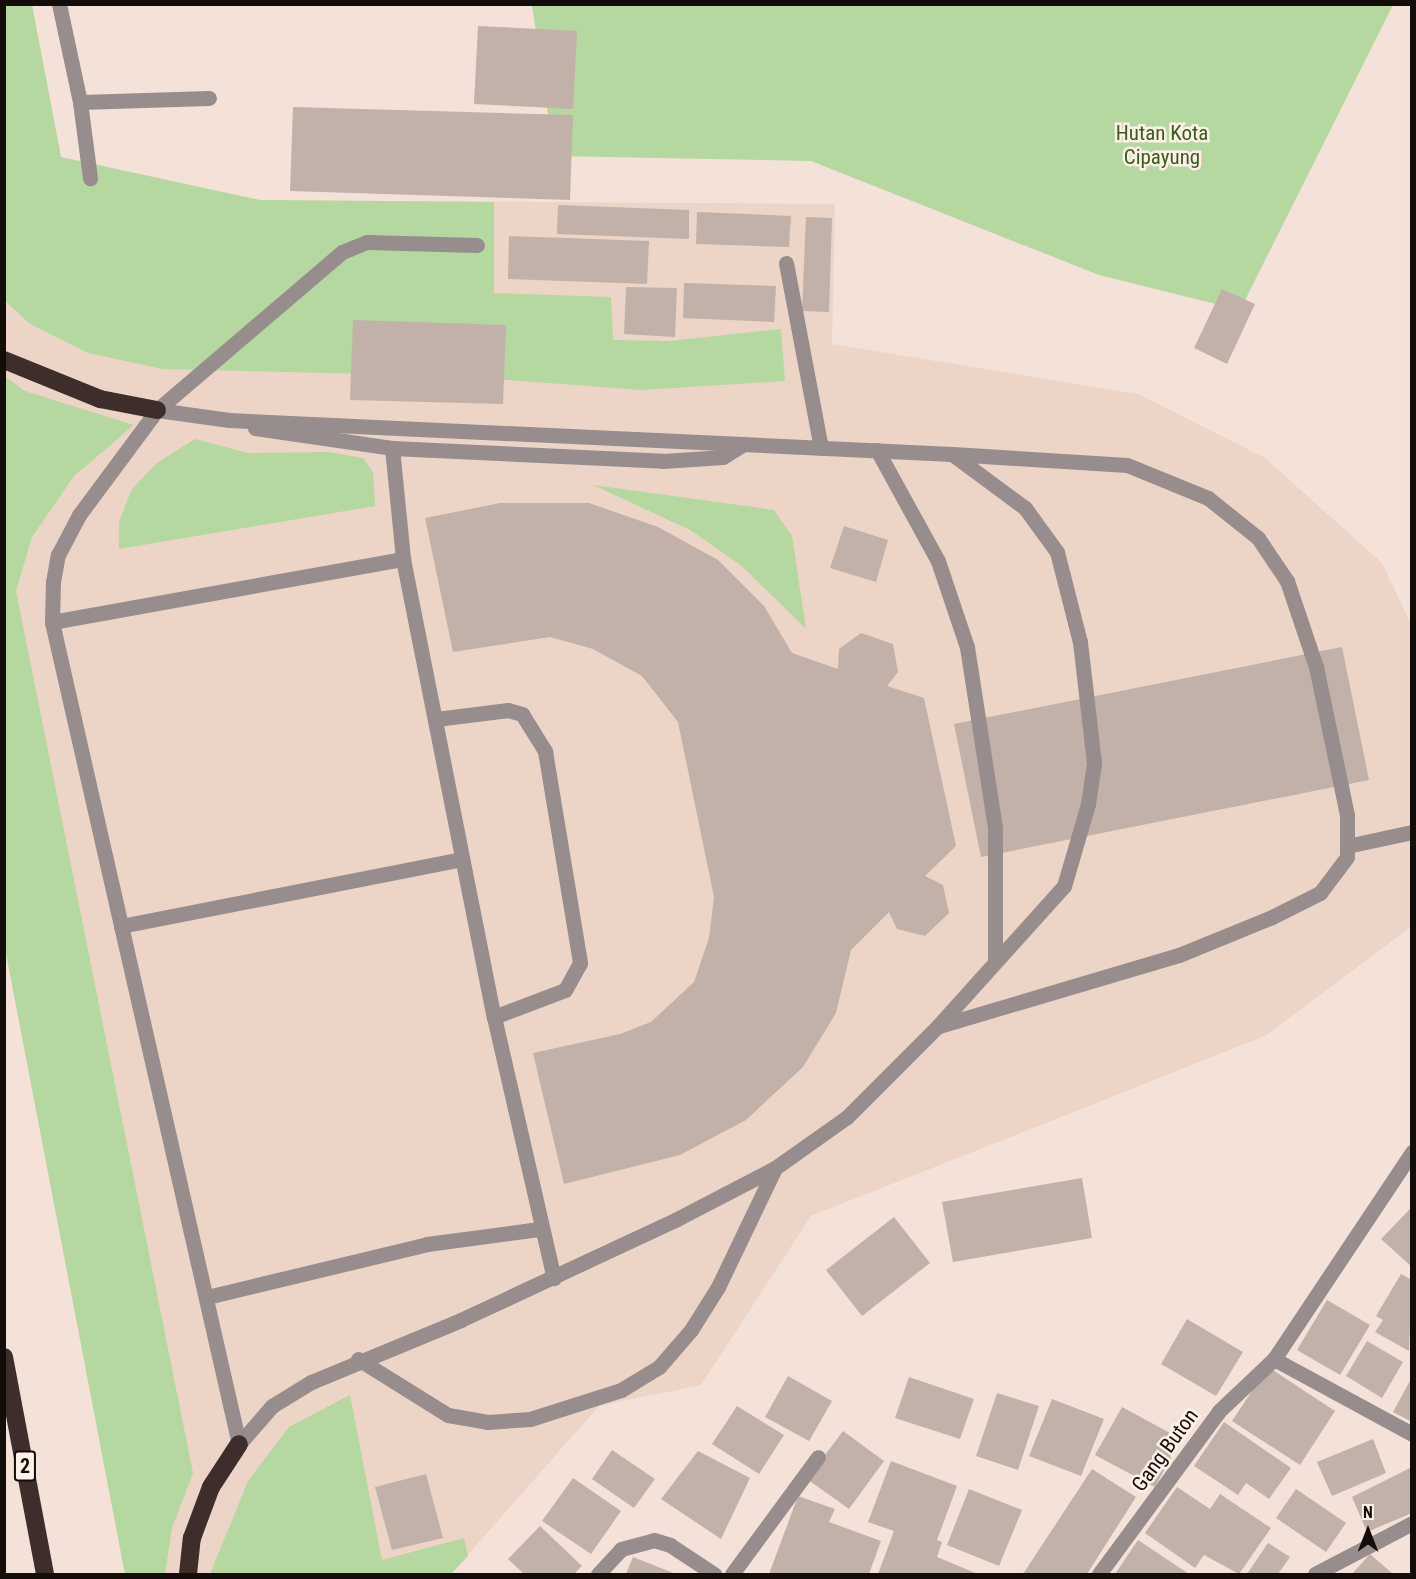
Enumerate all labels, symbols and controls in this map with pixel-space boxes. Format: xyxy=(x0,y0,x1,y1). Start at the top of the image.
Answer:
park label: Hutan Kota Cipayung xyxy=(1116,120,1208,170)
street label: Gang Buton xyxy=(1127,1404,1203,1496)
road number: 2 xyxy=(13,1449,37,1483)
north arrow xyxy=(1338,1501,1398,1561)
text: N xyxy=(1363,1503,1373,1522)

